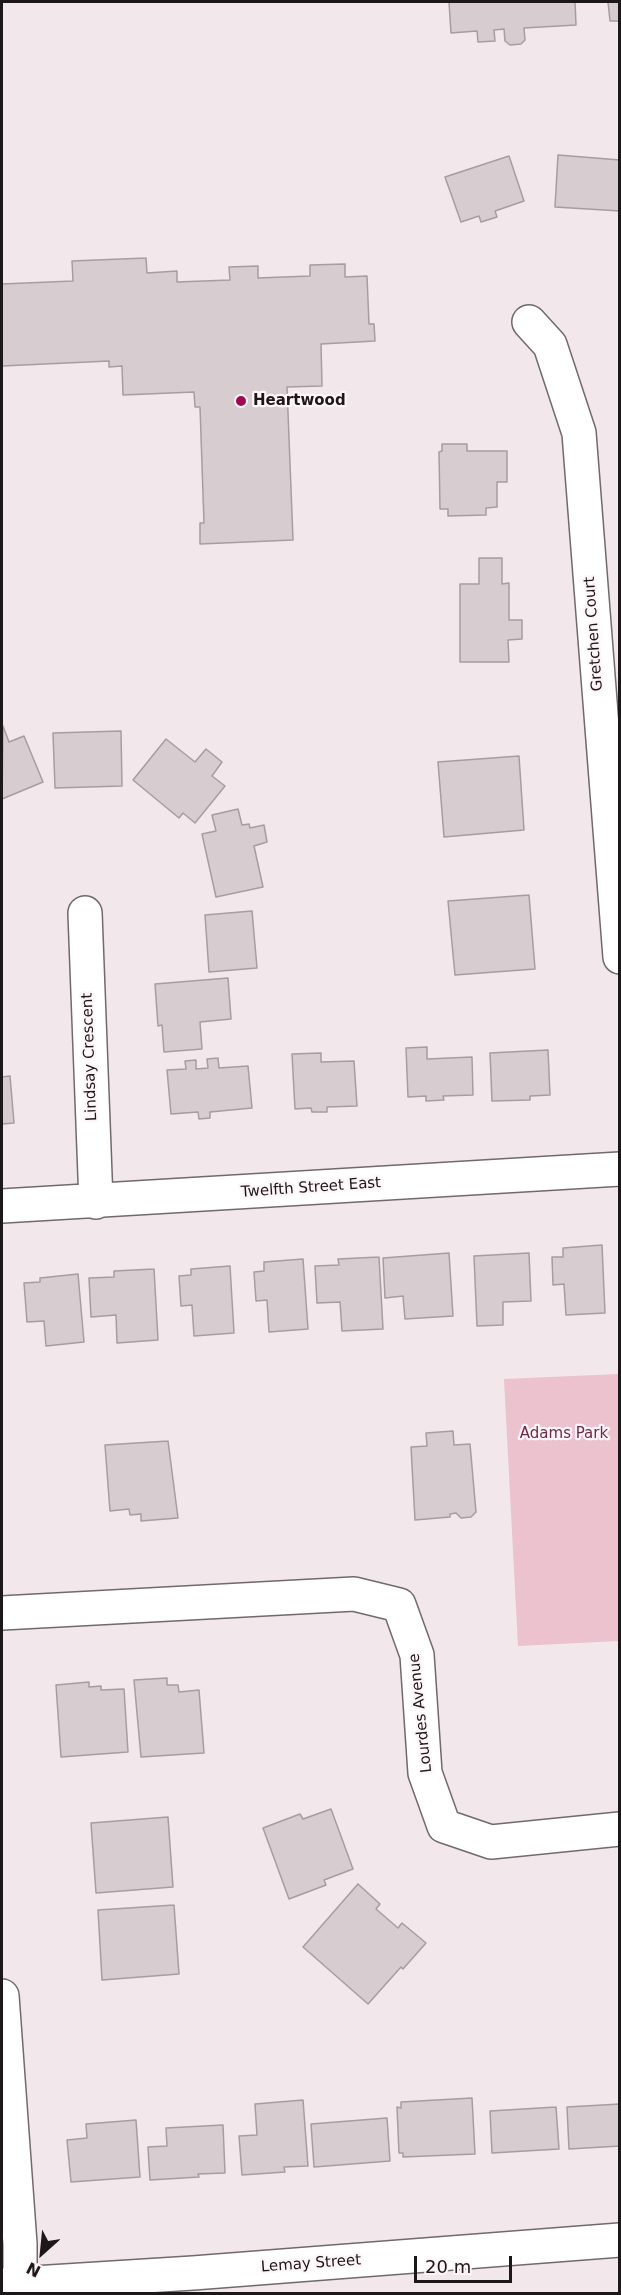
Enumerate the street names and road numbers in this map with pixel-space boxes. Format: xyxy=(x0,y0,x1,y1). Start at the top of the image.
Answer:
street label: Gretchen Court xyxy=(581,576,607,692)
street label: Lindsay Crescent xyxy=(79,993,101,1121)
street label: Twelfth Street East xyxy=(240,1174,382,1202)
street label: Lourdes Avenue xyxy=(406,1653,436,1773)
street label: Lemay Street xyxy=(260,2252,362,2276)

